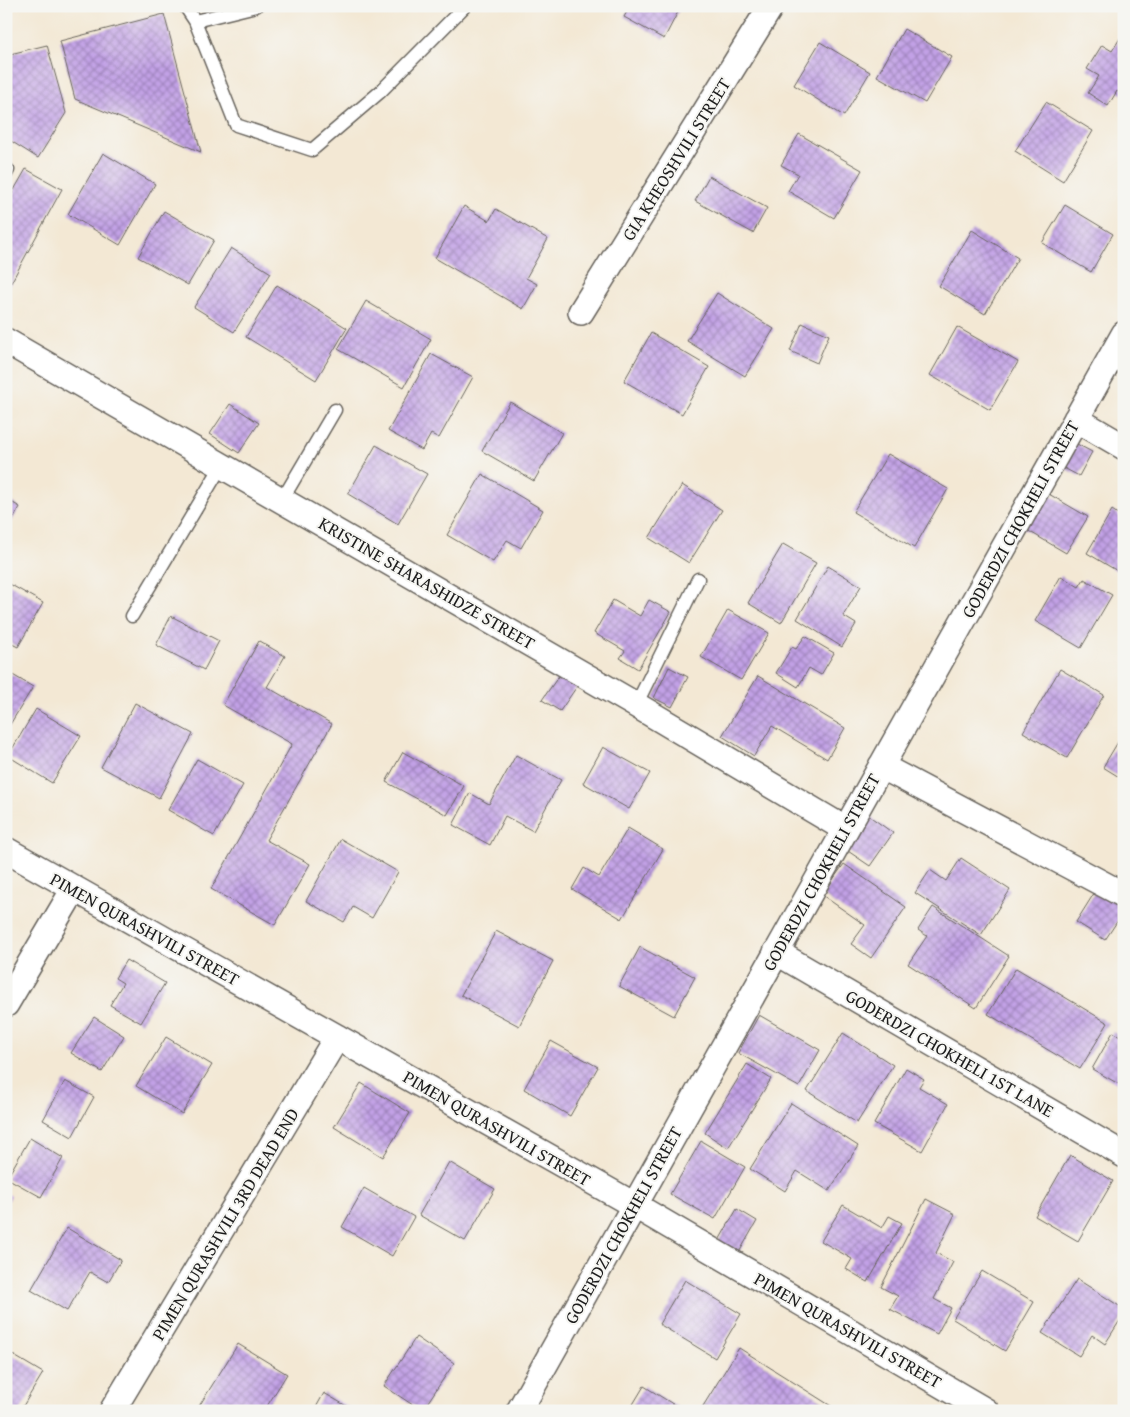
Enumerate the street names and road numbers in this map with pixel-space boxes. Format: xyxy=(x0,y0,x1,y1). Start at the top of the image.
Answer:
street label: GIA KHEOSHVILI STREET xyxy=(615,72,737,246)
street label: GODERDZI CHOKHELI STREET xyxy=(954,415,1086,623)
street label: KRISTINE SHARASHIDZE STREET xyxy=(314,510,540,656)
street label: GODERDZI CHOKHELI STREET xyxy=(755,768,887,976)
street label: PIMEN QURASHVILI STREET xyxy=(45,866,245,992)
street label: GODERDZI CHOKHELI 1ST LANE xyxy=(841,982,1059,1124)
street label: PIMEN QURASHVILI STREET xyxy=(398,1063,596,1193)
street label: PIMEN QURASHVILI 3RD DEAD END xyxy=(145,1103,305,1345)
street label: GODERDZI CHOKHELI STREET xyxy=(557,1121,689,1329)
street label: PIMEN QURASHVILI STREET xyxy=(749,1265,947,1395)

